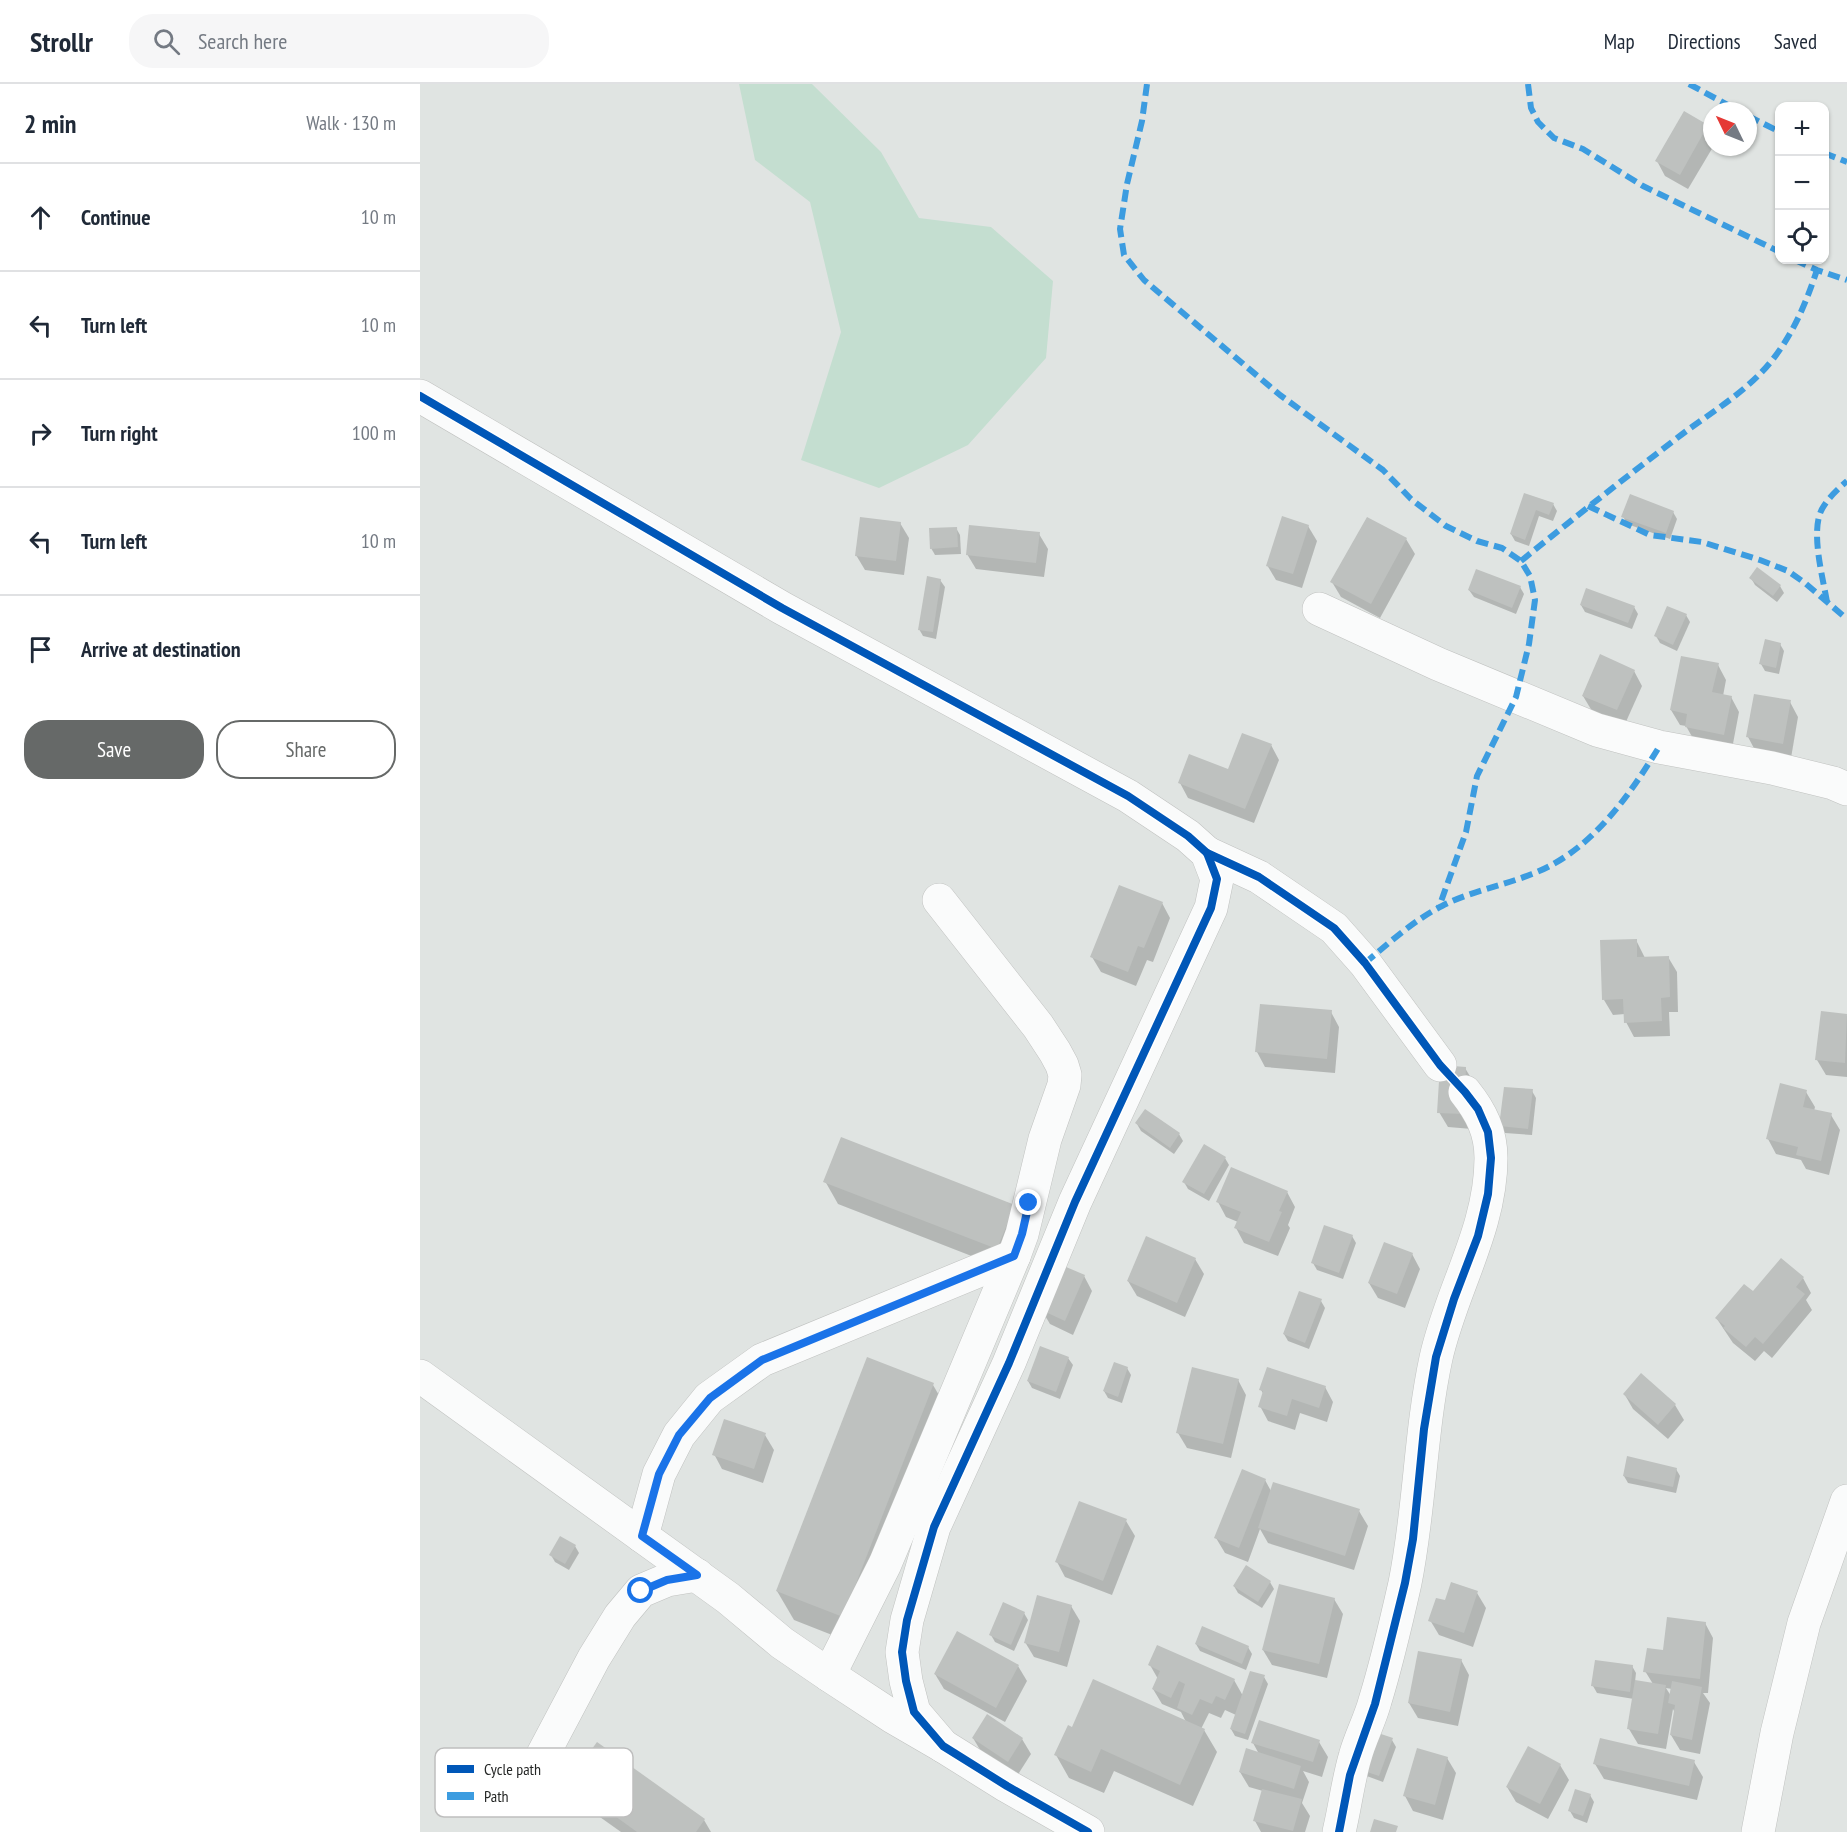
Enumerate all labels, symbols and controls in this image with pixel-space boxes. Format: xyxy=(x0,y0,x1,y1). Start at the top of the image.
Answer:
search box xyxy=(129,14,549,68)
text: Strollr xyxy=(30,23,93,60)
icon: search xyxy=(150,25,183,58)
text: Search here xyxy=(198,27,287,55)
text: Map xyxy=(1604,28,1635,55)
text: Directions xyxy=(1668,28,1741,55)
text: Saved xyxy=(1774,28,1817,55)
north arrow xyxy=(1703,102,1757,156)
map controls xyxy=(1775,102,1829,264)
button: + xyxy=(1775,102,1829,156)
text: 2 min xyxy=(24,107,77,140)
text: Walk · 130 m xyxy=(306,110,396,136)
button: − xyxy=(1775,156,1829,210)
icon: ahead xyxy=(24,201,57,234)
text: Continue xyxy=(81,203,151,231)
text: 10 m xyxy=(361,204,396,230)
button: locate xyxy=(1775,210,1829,264)
icon: left xyxy=(24,309,57,342)
text: Turn left xyxy=(81,311,147,339)
text: 10 m xyxy=(361,312,396,338)
icon: right xyxy=(24,417,57,450)
text: Turn right xyxy=(81,419,158,447)
text: 100 m xyxy=(352,420,396,446)
icon: left xyxy=(24,525,57,558)
text: Turn left xyxy=(81,527,147,555)
text: 10 m xyxy=(361,528,396,554)
icon: arrive xyxy=(24,633,57,666)
text: Arrive at destination xyxy=(81,635,241,663)
button: Save xyxy=(24,720,204,779)
button: Share xyxy=(216,720,396,779)
route end xyxy=(1015,1189,1041,1215)
route start xyxy=(627,1577,653,1603)
legend xyxy=(435,1748,633,1817)
text: Cycle path xyxy=(484,1759,541,1779)
text: Path xyxy=(484,1786,509,1806)

